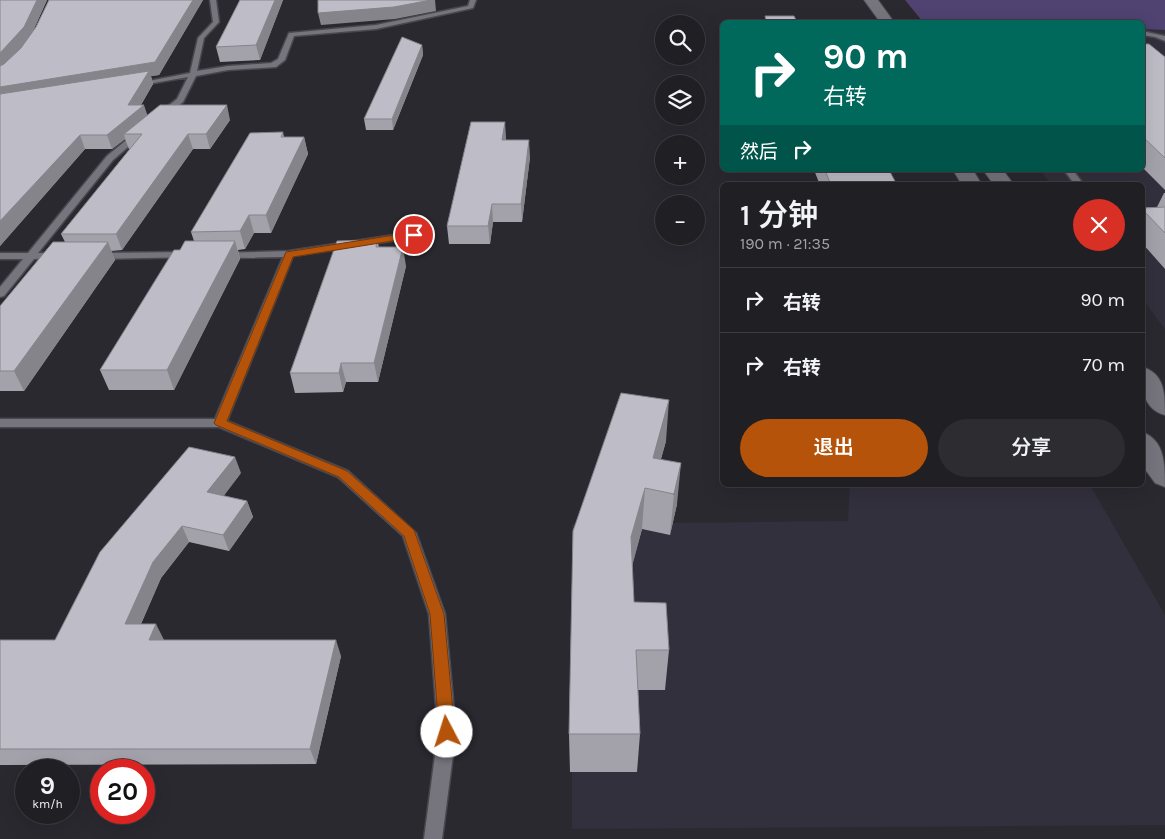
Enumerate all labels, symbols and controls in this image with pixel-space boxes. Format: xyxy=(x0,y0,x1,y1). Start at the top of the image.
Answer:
map controls xyxy=(655,15,705,245)
button: search xyxy=(655,15,705,65)
text: 90 m xyxy=(823,36,909,77)
icon: right xyxy=(740,40,805,105)
button: layers xyxy=(655,75,705,125)
text: 右转 xyxy=(823,84,867,110)
button: + xyxy=(655,135,705,185)
icon: right xyxy=(788,135,816,163)
text: 然后 xyxy=(740,141,778,163)
button: − xyxy=(655,195,705,245)
text: 1 分钟 xyxy=(740,197,818,233)
button: close xyxy=(1073,199,1125,251)
pin xyxy=(393,214,435,256)
icon: arrive xyxy=(400,221,428,249)
text: 190 m · 21:35 xyxy=(740,234,830,253)
icon: right xyxy=(740,286,768,314)
text: 90 m xyxy=(1080,289,1125,311)
text: 右转 xyxy=(783,292,821,314)
icon: right xyxy=(740,351,768,379)
text: 70 m xyxy=(1083,354,1125,376)
text: 右转 xyxy=(783,357,821,379)
button: 退出 xyxy=(740,419,928,477)
button: 分享 xyxy=(938,419,1125,477)
position arrow xyxy=(420,705,472,757)
speed limit sign: 20 xyxy=(90,759,155,824)
text: 9 xyxy=(40,771,55,800)
text: km/h xyxy=(32,797,63,811)

